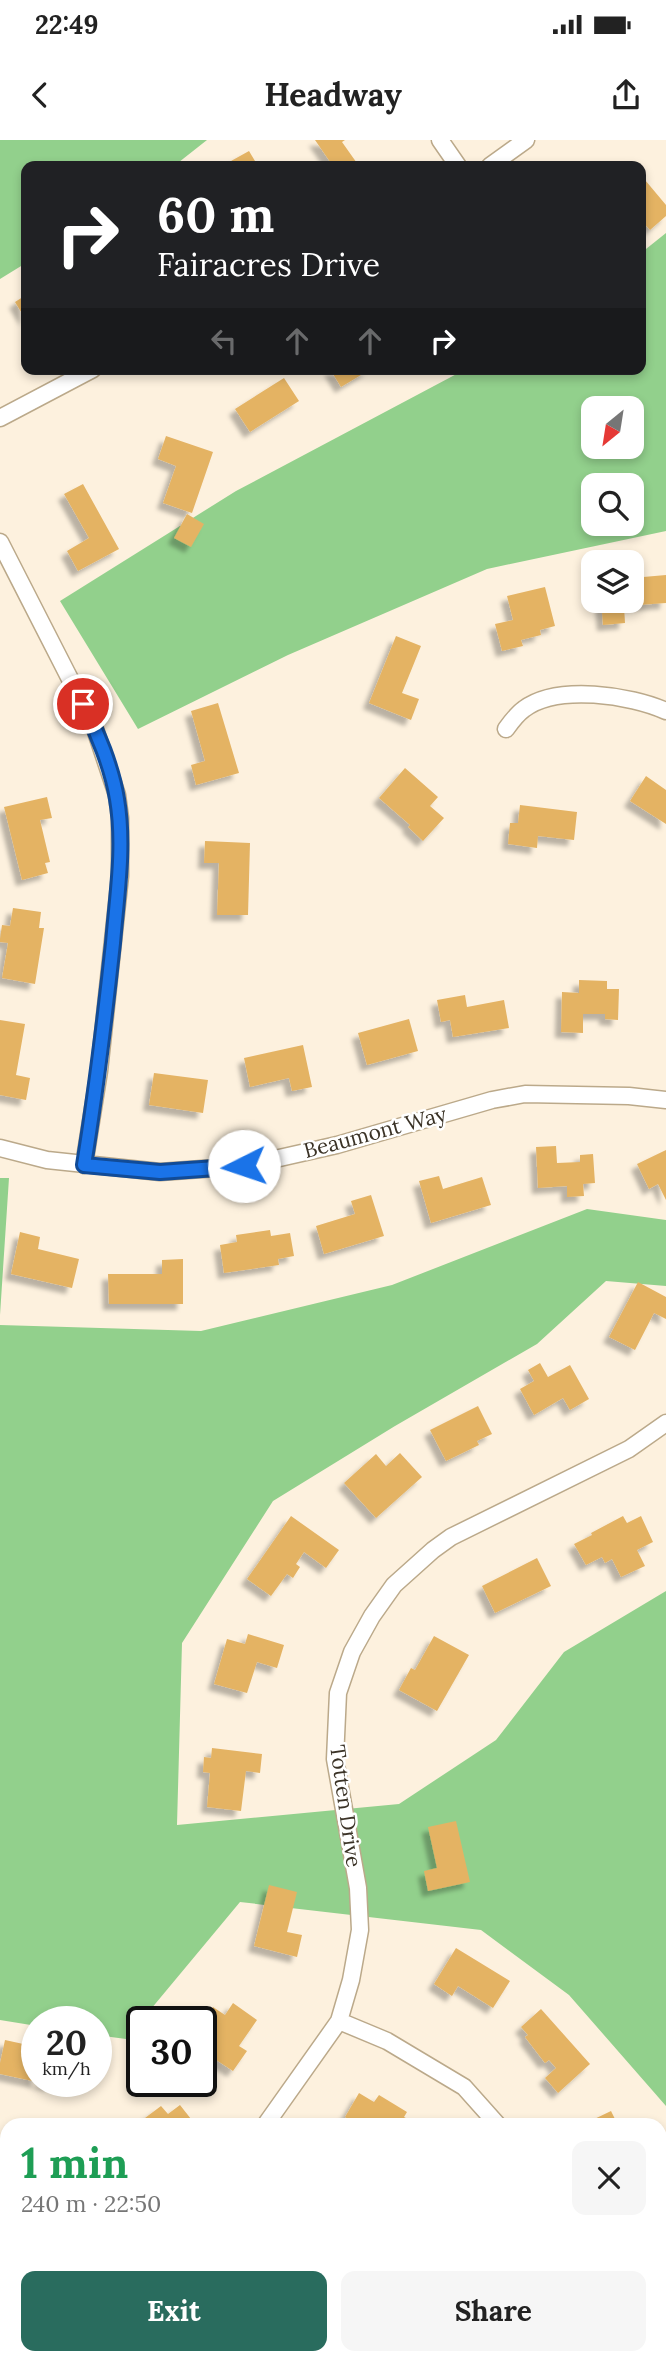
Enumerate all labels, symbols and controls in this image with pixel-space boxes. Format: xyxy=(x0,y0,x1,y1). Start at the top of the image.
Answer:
text: 22:49 xyxy=(35,8,98,41)
text: Headway xyxy=(264,74,402,115)
icon: back xyxy=(21,76,59,114)
icon: share xyxy=(607,76,645,114)
text: 60 m xyxy=(157,183,274,245)
icon: right xyxy=(42,189,133,280)
text: Fairacres Drive xyxy=(157,244,380,285)
icon: left xyxy=(205,322,243,360)
icon: ahead xyxy=(278,322,316,360)
icon: ahead xyxy=(351,322,389,360)
icon: right xyxy=(424,322,462,360)
north arrow xyxy=(581,396,644,458)
map controls xyxy=(581,396,644,613)
button: search xyxy=(581,473,644,536)
button: layers xyxy=(581,550,644,613)
pin xyxy=(53,674,113,734)
icon: arrive xyxy=(64,685,102,723)
street label: Beaumont Way xyxy=(301,1100,449,1164)
position arrow xyxy=(207,1129,281,1203)
street label: Totten Drive xyxy=(324,1743,368,1869)
speed limit sign: 30 xyxy=(126,2006,217,2097)
text: 20 xyxy=(46,2020,87,2065)
text: km/h xyxy=(42,2057,91,2080)
text: 1 min xyxy=(21,2136,128,2190)
button: close xyxy=(572,2141,646,2215)
text: 240 m · 22:50 xyxy=(21,2189,161,2218)
button: Exit xyxy=(21,2271,327,2351)
button: Share xyxy=(341,2271,646,2351)

